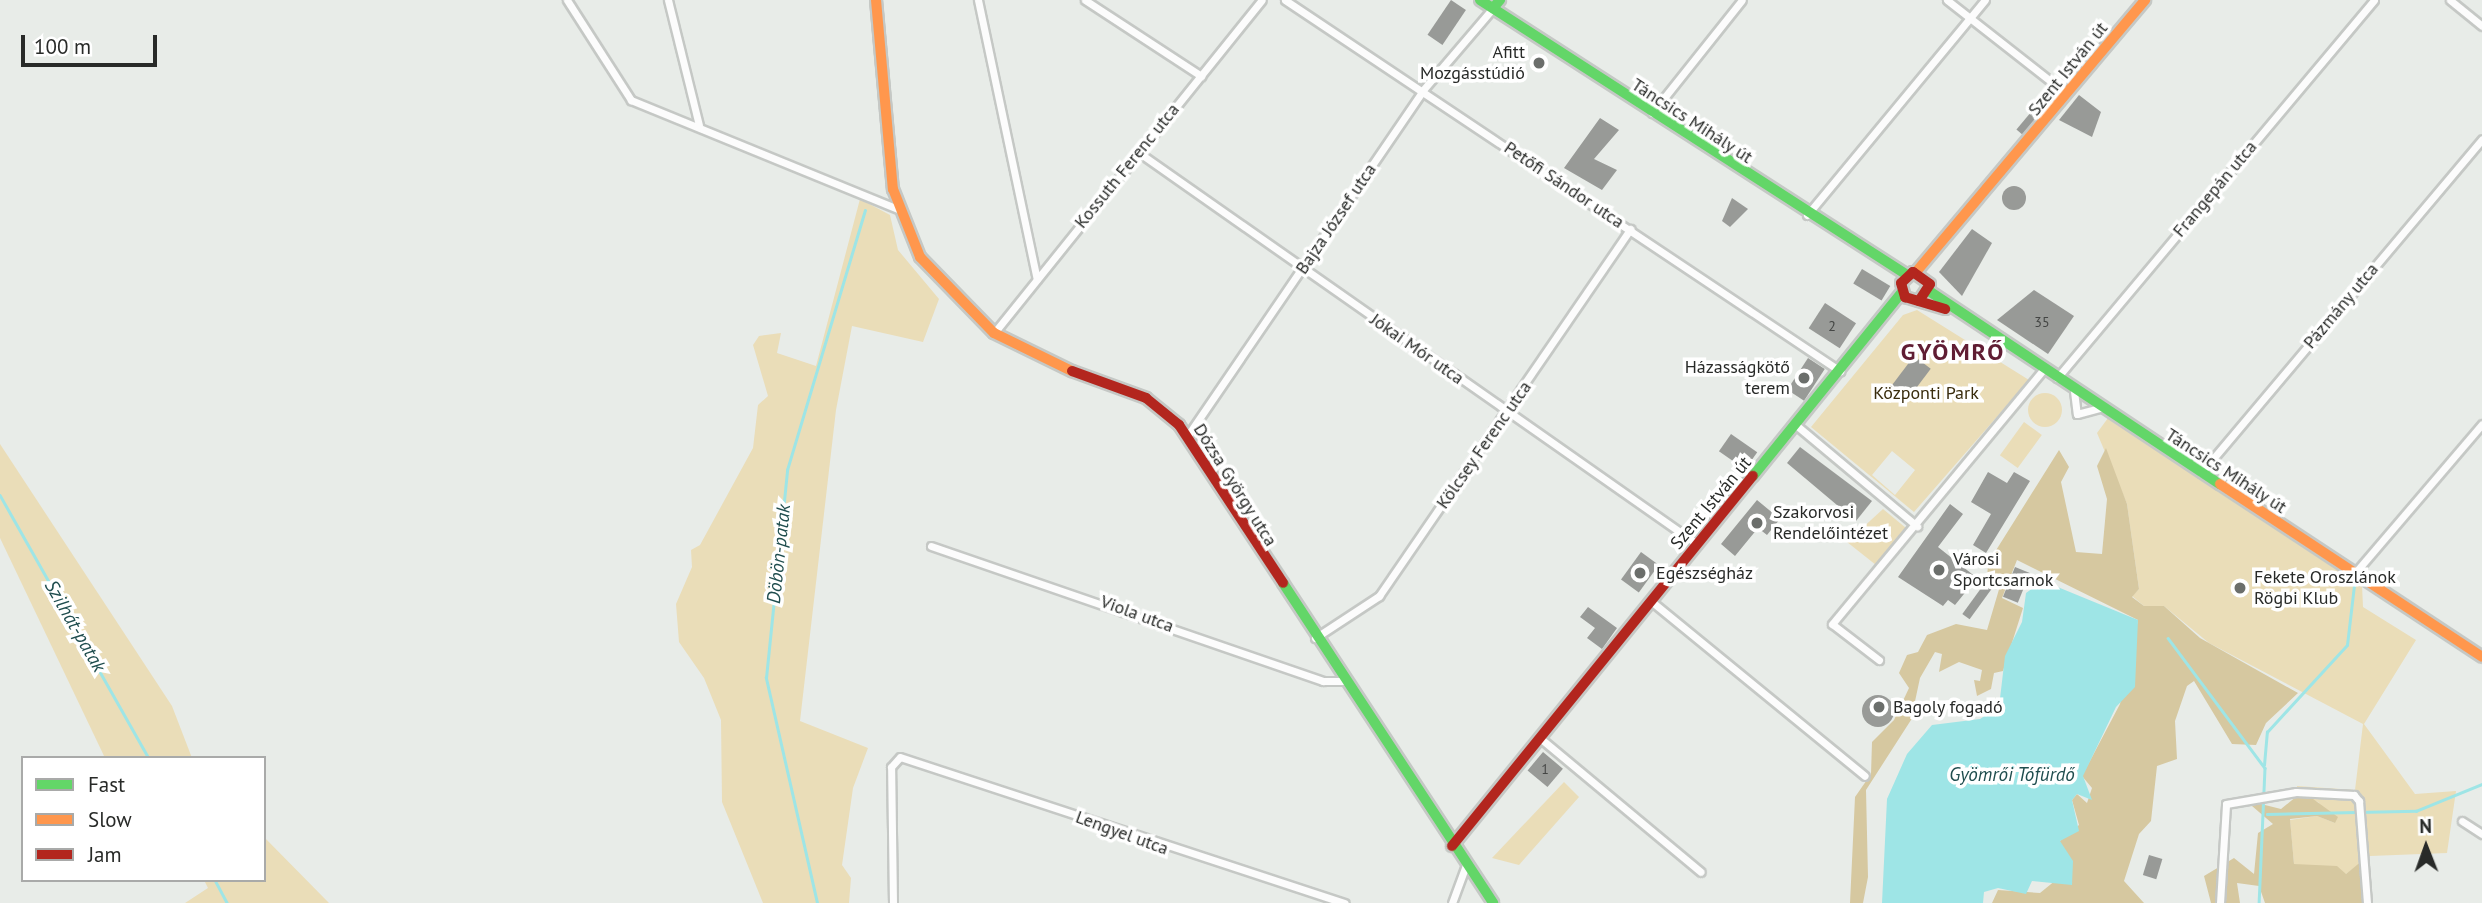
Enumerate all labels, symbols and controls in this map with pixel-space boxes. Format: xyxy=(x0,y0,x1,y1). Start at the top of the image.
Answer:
street label: Szent István út xyxy=(2024,18,2112,120)
scale bar xyxy=(24,21,161,65)
text: 100 m xyxy=(34,33,91,60)
place label: Afitt Mozgásstúdió xyxy=(1420,42,1525,84)
marker: Afitt Mozgásstúdió xyxy=(1531,55,1547,71)
street label: Táncsics Mihály út xyxy=(1627,74,1757,168)
street label: Kossuth Ferenc utca xyxy=(1070,99,1184,233)
street label: Frangepán utca xyxy=(2168,136,2262,242)
street label: Petőfi Sándor utca xyxy=(1500,137,1628,233)
street label: Bajza József utca xyxy=(1291,160,1381,278)
street label: Pázmány utca xyxy=(2299,259,2383,353)
street label: Jókai Mór utca xyxy=(1366,309,1468,389)
house number: 35 xyxy=(2034,314,2050,330)
house number: 2 xyxy=(1828,318,1836,334)
district label: GYÖMRŐ xyxy=(1901,338,2005,366)
place label: Házasságkötő terem xyxy=(1685,357,1790,400)
marker: Házasságkötő terem xyxy=(1796,370,1812,386)
street label: Kölcsey Ferenc utca xyxy=(1432,377,1536,513)
park label: Központi Park xyxy=(1873,382,1979,404)
street label: Dózsa György utca xyxy=(1188,419,1282,551)
street label: Táncsics Mihály út xyxy=(2161,424,2291,518)
street label: Szent István út xyxy=(1666,452,1756,554)
place label: Szakorvosi Rendelőintézet xyxy=(1773,502,1888,544)
water label: Döbön-patak xyxy=(762,503,796,605)
marker: Szakorvosi Rendelőintézet xyxy=(1747,513,1767,533)
place label: Városi Sportcsarnok xyxy=(1953,549,2053,592)
place label: Egészségház xyxy=(1656,562,1753,584)
marker: Városi Sportcsarnok xyxy=(1931,562,1947,578)
marker: Egészségház xyxy=(1630,563,1650,583)
place label: Fekete Oroszlánok Rögbi Klub xyxy=(2254,567,2396,610)
water label: Szilhát-patak xyxy=(40,576,110,676)
marker: Fekete Oroszlánok Rögbi Klub xyxy=(2232,580,2248,596)
street label: Viola utca xyxy=(1097,591,1177,637)
place label: Bagoly fogadó xyxy=(1893,696,2003,718)
marker: Bagoly fogadó xyxy=(1871,699,1887,715)
legend xyxy=(21,756,266,882)
house number: 1 xyxy=(1541,761,1549,777)
water label: Gyömrői Tófürdő xyxy=(1949,764,2075,786)
text: Fast xyxy=(88,771,125,798)
text: Slow xyxy=(88,806,132,833)
street label: Lengyel utca xyxy=(1073,806,1171,860)
north arrow xyxy=(2391,812,2461,882)
text: N xyxy=(2419,814,2432,838)
text: Jam xyxy=(88,841,122,868)

